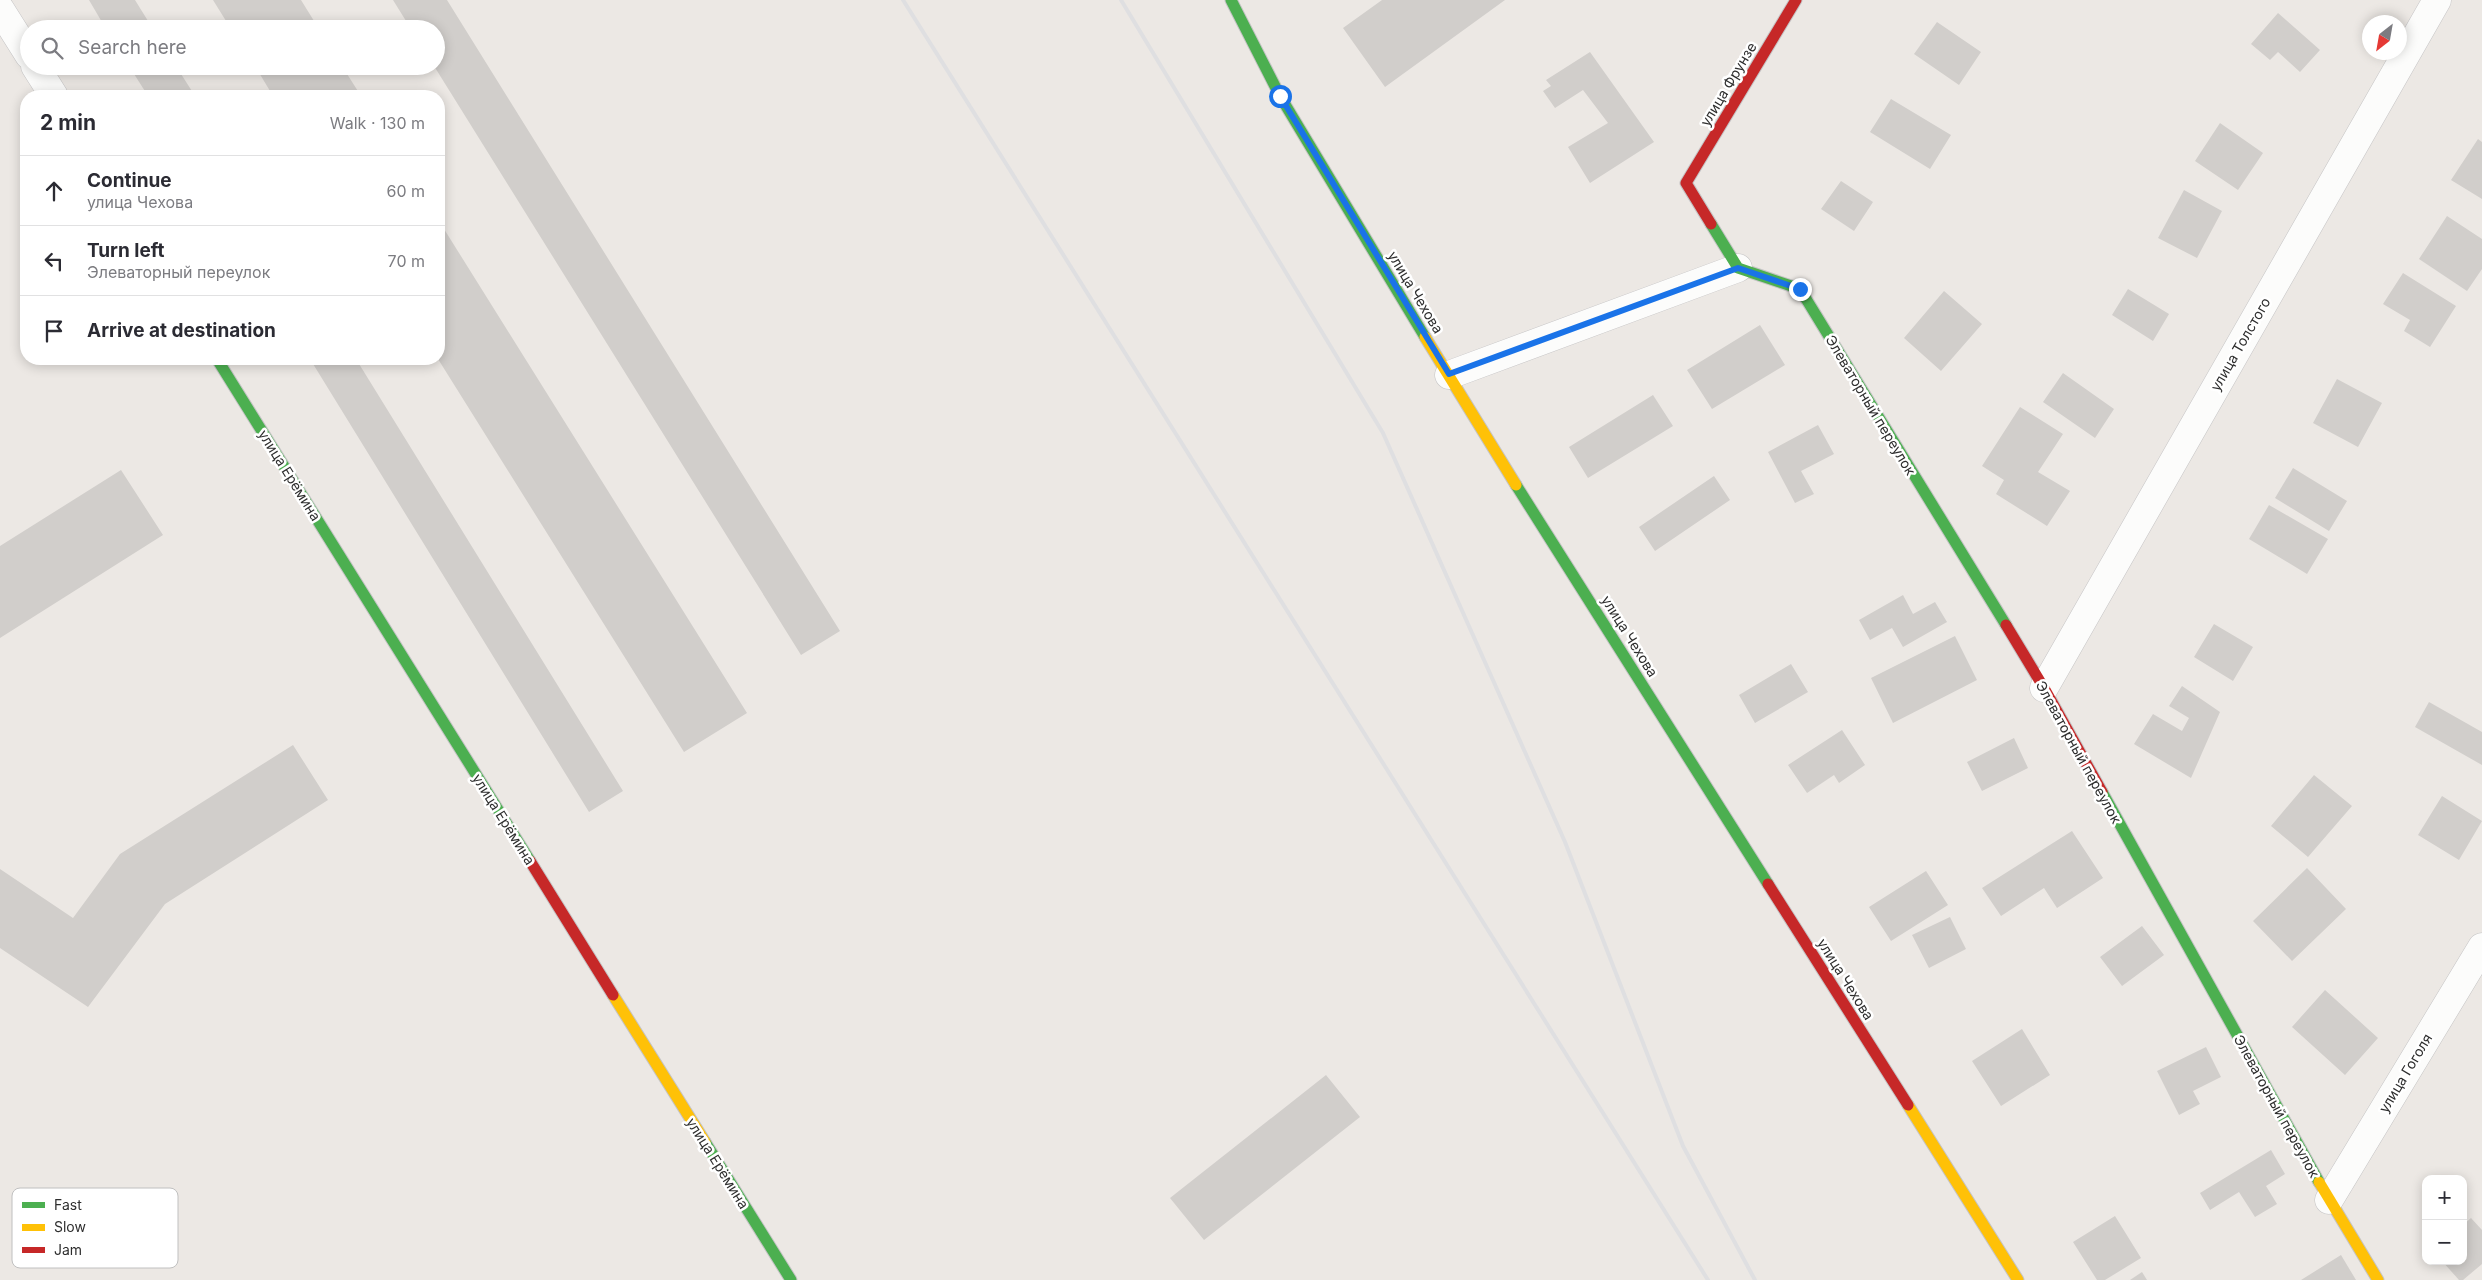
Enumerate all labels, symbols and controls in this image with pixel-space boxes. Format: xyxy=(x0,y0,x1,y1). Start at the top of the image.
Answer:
north arrow xyxy=(2362,15,2407,60)
search box xyxy=(20,20,445,75)
icon: search xyxy=(38,34,66,62)
text: Search here xyxy=(78,36,187,59)
street label: улица Фрунзе xyxy=(1696,39,1760,129)
route start xyxy=(1269,85,1292,108)
text: 2 min xyxy=(40,110,96,135)
text: Walk · 130 m xyxy=(330,113,425,133)
text: Continue xyxy=(87,169,172,192)
icon: ahead xyxy=(40,177,68,205)
text: 60 m xyxy=(386,181,425,201)
text: улица Чехова xyxy=(87,192,193,212)
text: Turn left xyxy=(87,239,165,262)
icon: left xyxy=(40,247,68,275)
street label: улица Чехова xyxy=(1385,248,1447,336)
text: 70 m xyxy=(388,251,425,271)
text: Элеваторный переулок xyxy=(87,262,270,282)
route end xyxy=(1789,278,1812,301)
street label: улица Толстого xyxy=(2206,294,2274,394)
icon: arrive xyxy=(40,317,68,345)
text: Arrive at destination xyxy=(87,319,276,342)
street label: Элеваторный переулок xyxy=(1822,332,1920,478)
street label: улица Ерёмина xyxy=(255,426,325,524)
street label: улица Чехова xyxy=(1598,592,1662,680)
street label: Элеваторный переулок xyxy=(2033,678,2126,827)
street label: улица Ерёмина xyxy=(469,770,539,868)
street label: улица Чехова xyxy=(1814,935,1878,1023)
street label: улица Гоголя xyxy=(2375,1030,2435,1116)
street label: Элеваторный переулок xyxy=(2231,1032,2324,1181)
street label: улица Ерёмина xyxy=(683,1114,753,1212)
map controls xyxy=(2422,1175,2467,1265)
button: + xyxy=(2422,1175,2467,1220)
legend xyxy=(12,1188,178,1268)
text: Fast xyxy=(54,1196,82,1213)
text: Slow xyxy=(54,1218,86,1235)
button: − xyxy=(2422,1220,2467,1265)
text: Jam xyxy=(54,1241,82,1258)

